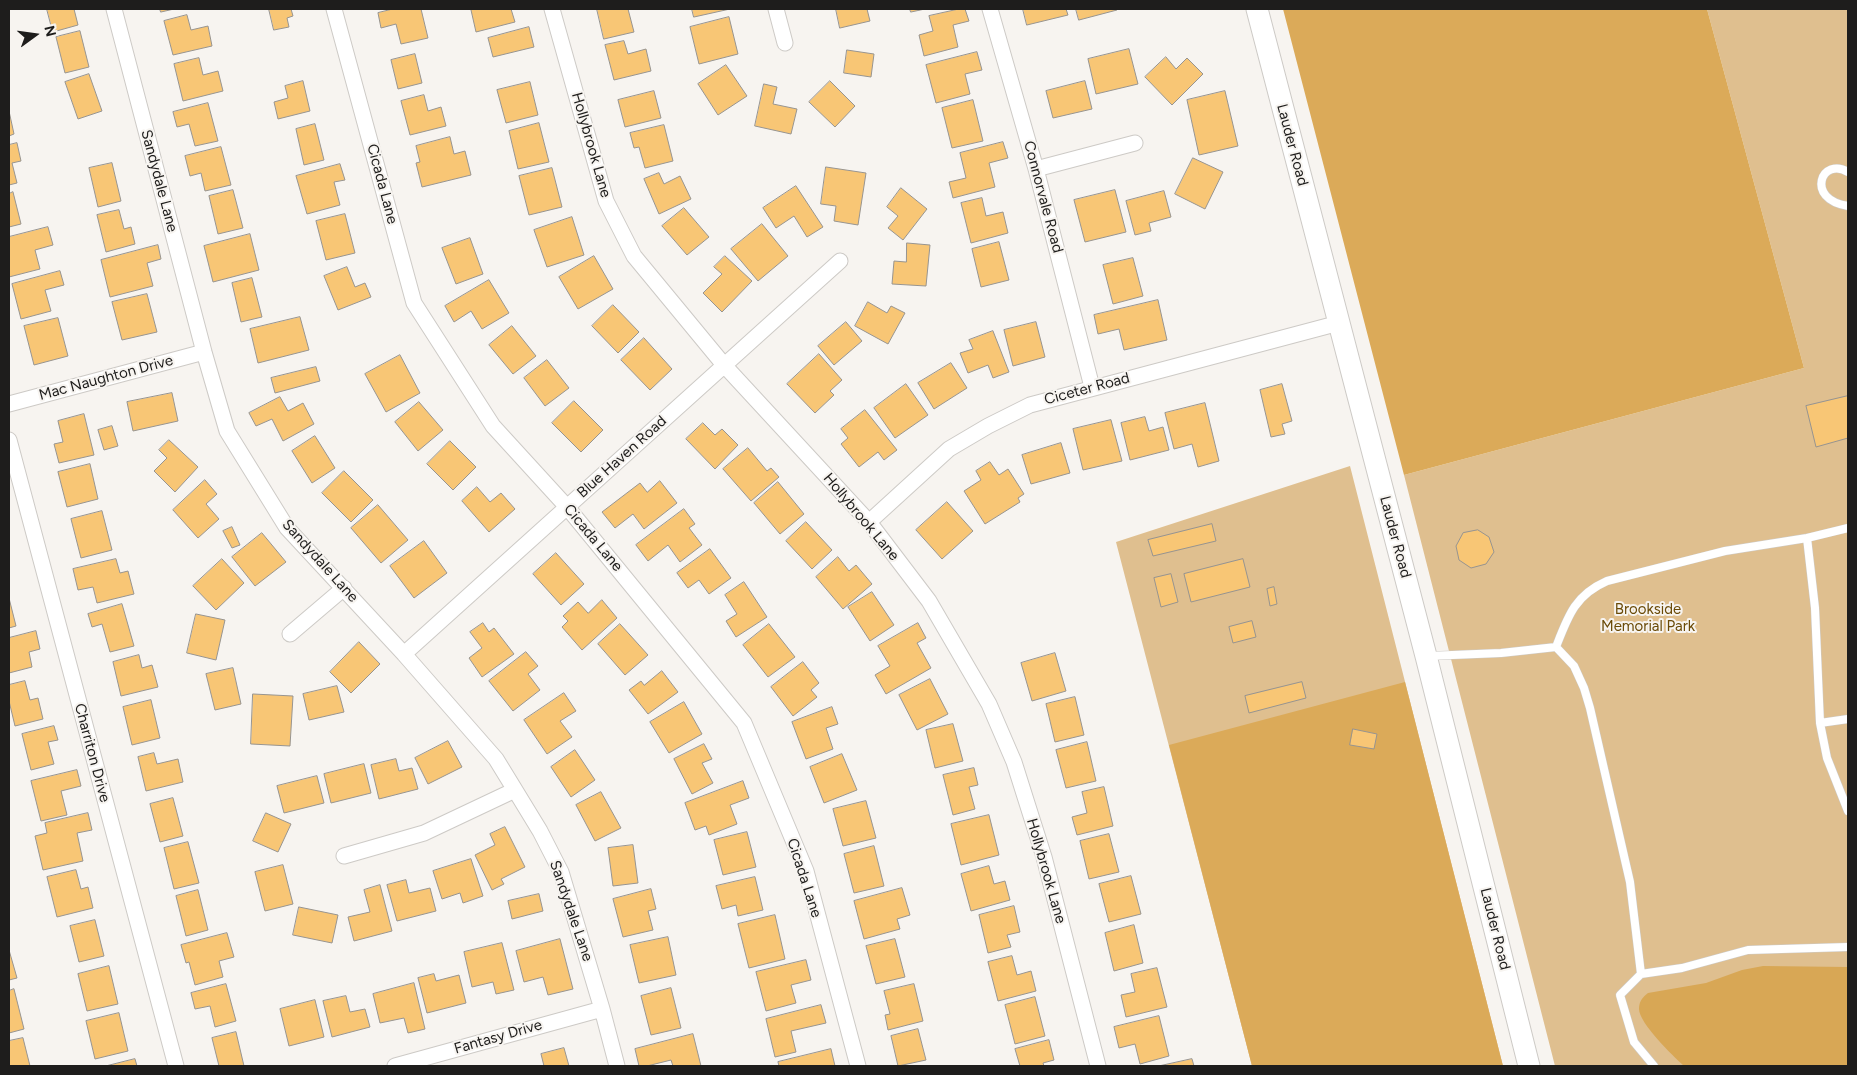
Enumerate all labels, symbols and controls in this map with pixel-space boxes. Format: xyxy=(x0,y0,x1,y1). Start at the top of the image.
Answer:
north arrow xyxy=(10,10,60,60)
text: N xyxy=(40,24,60,39)
street label: Hollybrook Lane xyxy=(567,90,615,200)
street label: Lauder Road xyxy=(1272,102,1312,188)
street label: Sandydale Lane xyxy=(137,128,181,234)
street label: Connorvale Road xyxy=(1019,139,1067,255)
street label: Cicada Lane xyxy=(363,142,401,226)
street label: Mac Naughton Drive xyxy=(37,351,175,405)
street label: Ciceter Road xyxy=(1042,369,1132,409)
street label: Blue Haven Road xyxy=(574,412,670,502)
street label: Hollybrook Lane xyxy=(819,470,903,564)
street label: Lauder Road xyxy=(1375,494,1415,580)
street label: Cicada Lane xyxy=(560,501,626,575)
street label: Sandydale Lane xyxy=(278,516,362,606)
park label: Brookside Memorial Park xyxy=(1601,601,1695,636)
street label: Charriton Drive xyxy=(70,702,114,804)
street label: Hollybrook Lane xyxy=(1022,816,1070,926)
street label: Cicada Lane xyxy=(783,836,825,920)
street label: Sandydale Lane xyxy=(545,858,597,964)
street label: Lauder Road xyxy=(1476,886,1514,972)
street label: Fantasy Drive xyxy=(452,1016,544,1058)

